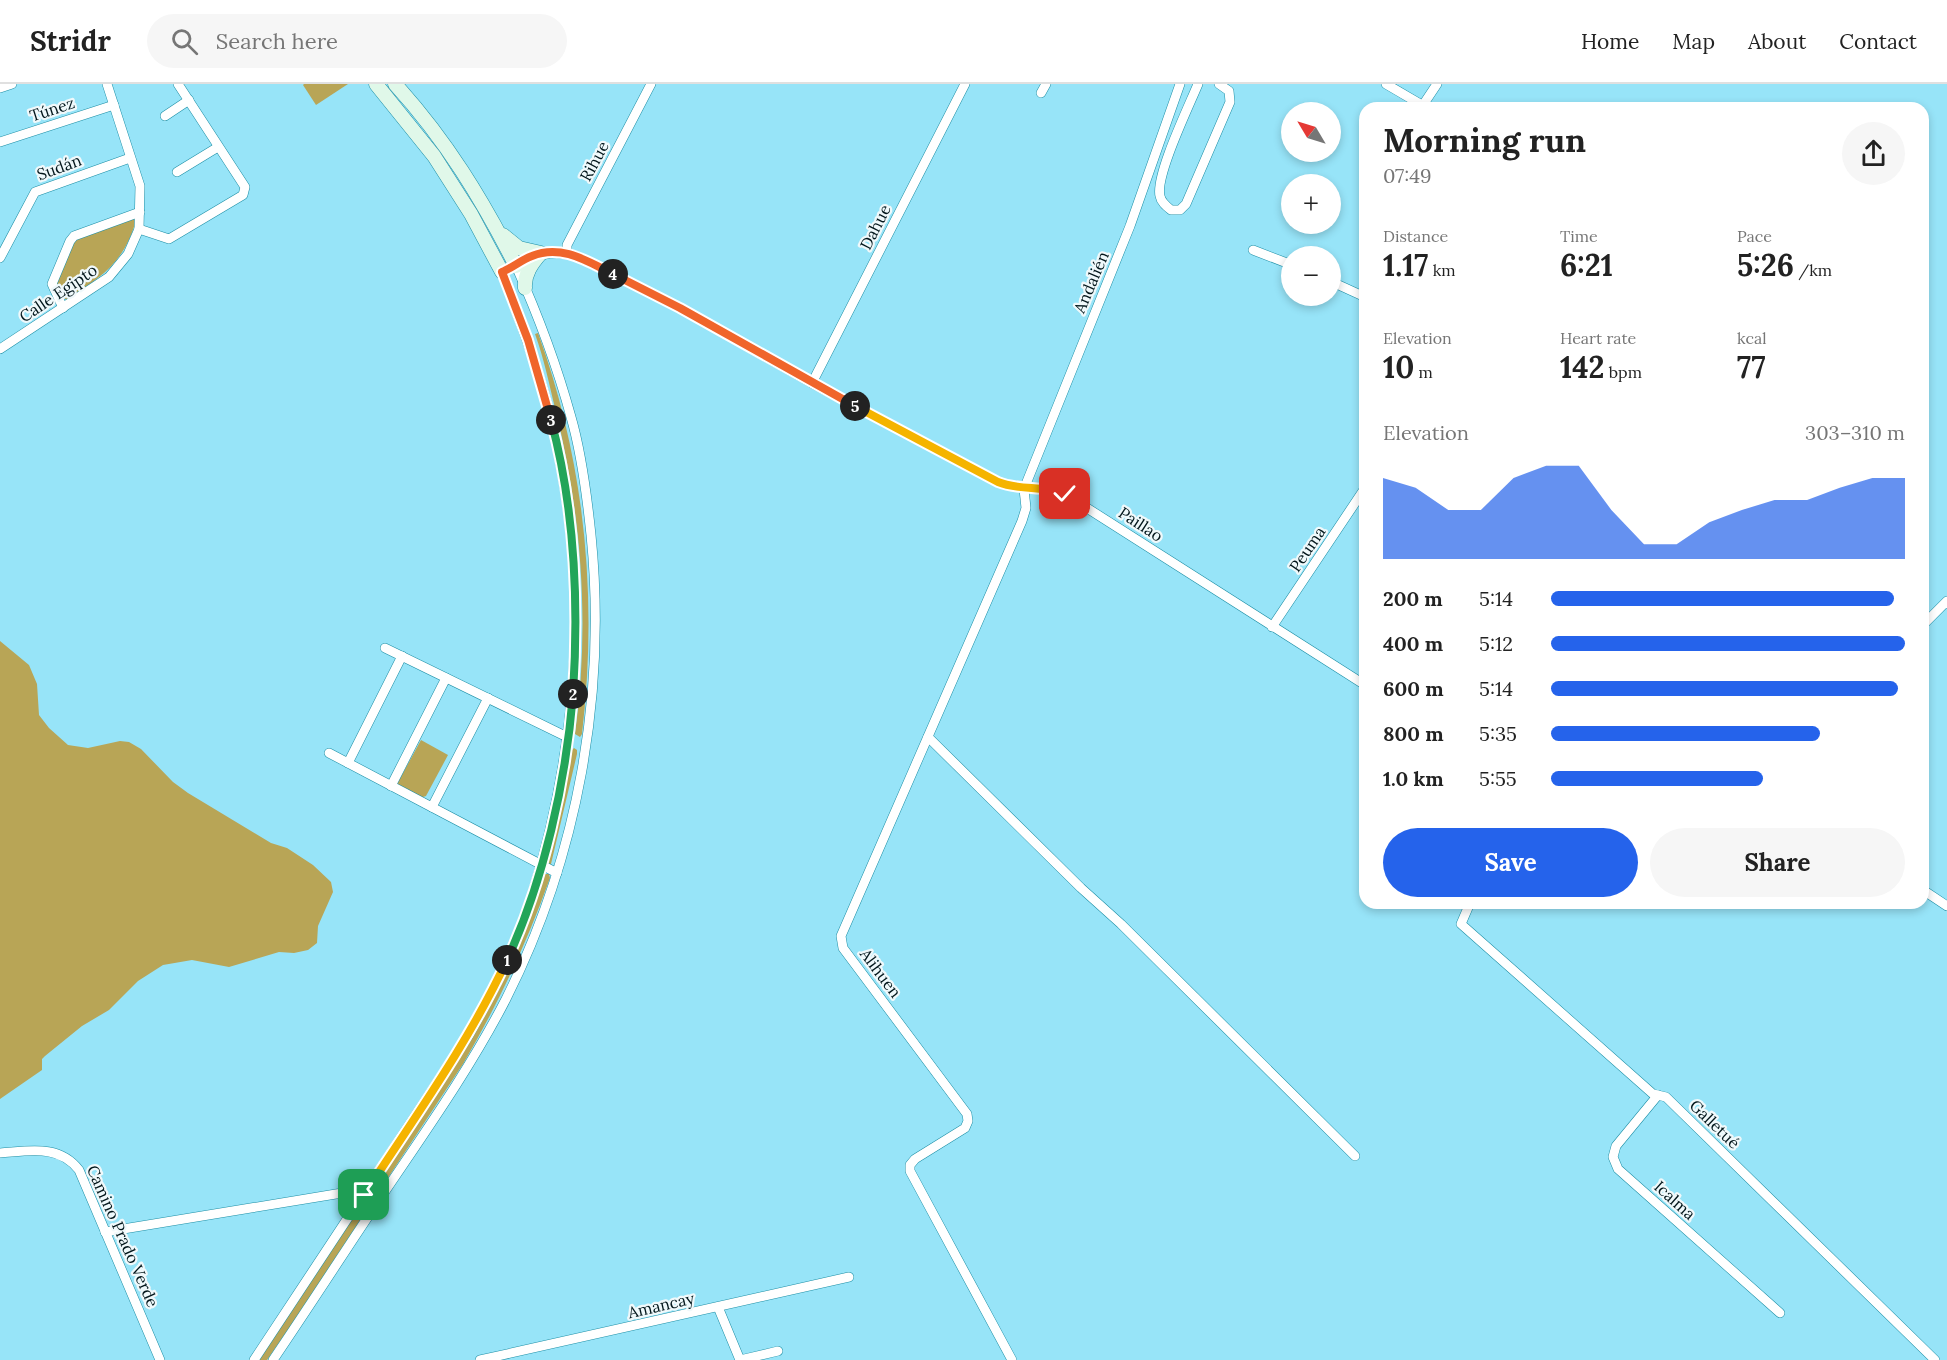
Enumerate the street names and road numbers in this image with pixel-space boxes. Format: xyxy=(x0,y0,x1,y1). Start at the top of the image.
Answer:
street label: Túnez xyxy=(27,92,77,126)
street label: Rihue xyxy=(575,137,613,184)
street label: Sudán xyxy=(34,150,84,184)
street label: Dahue xyxy=(855,201,895,253)
street label: Andalién xyxy=(1069,248,1113,317)
street label: Calle Egipto xyxy=(15,260,101,326)
street label: Paillao xyxy=(1115,502,1167,546)
street label: Peuma xyxy=(1285,523,1329,575)
street label: Alihuen xyxy=(855,944,906,1002)
street label: Galletué xyxy=(1686,1095,1745,1153)
street label: Camino Prado Verde xyxy=(83,1162,163,1310)
street label: Icalma xyxy=(1650,1176,1700,1224)
street label: Amancay xyxy=(625,1288,697,1323)

